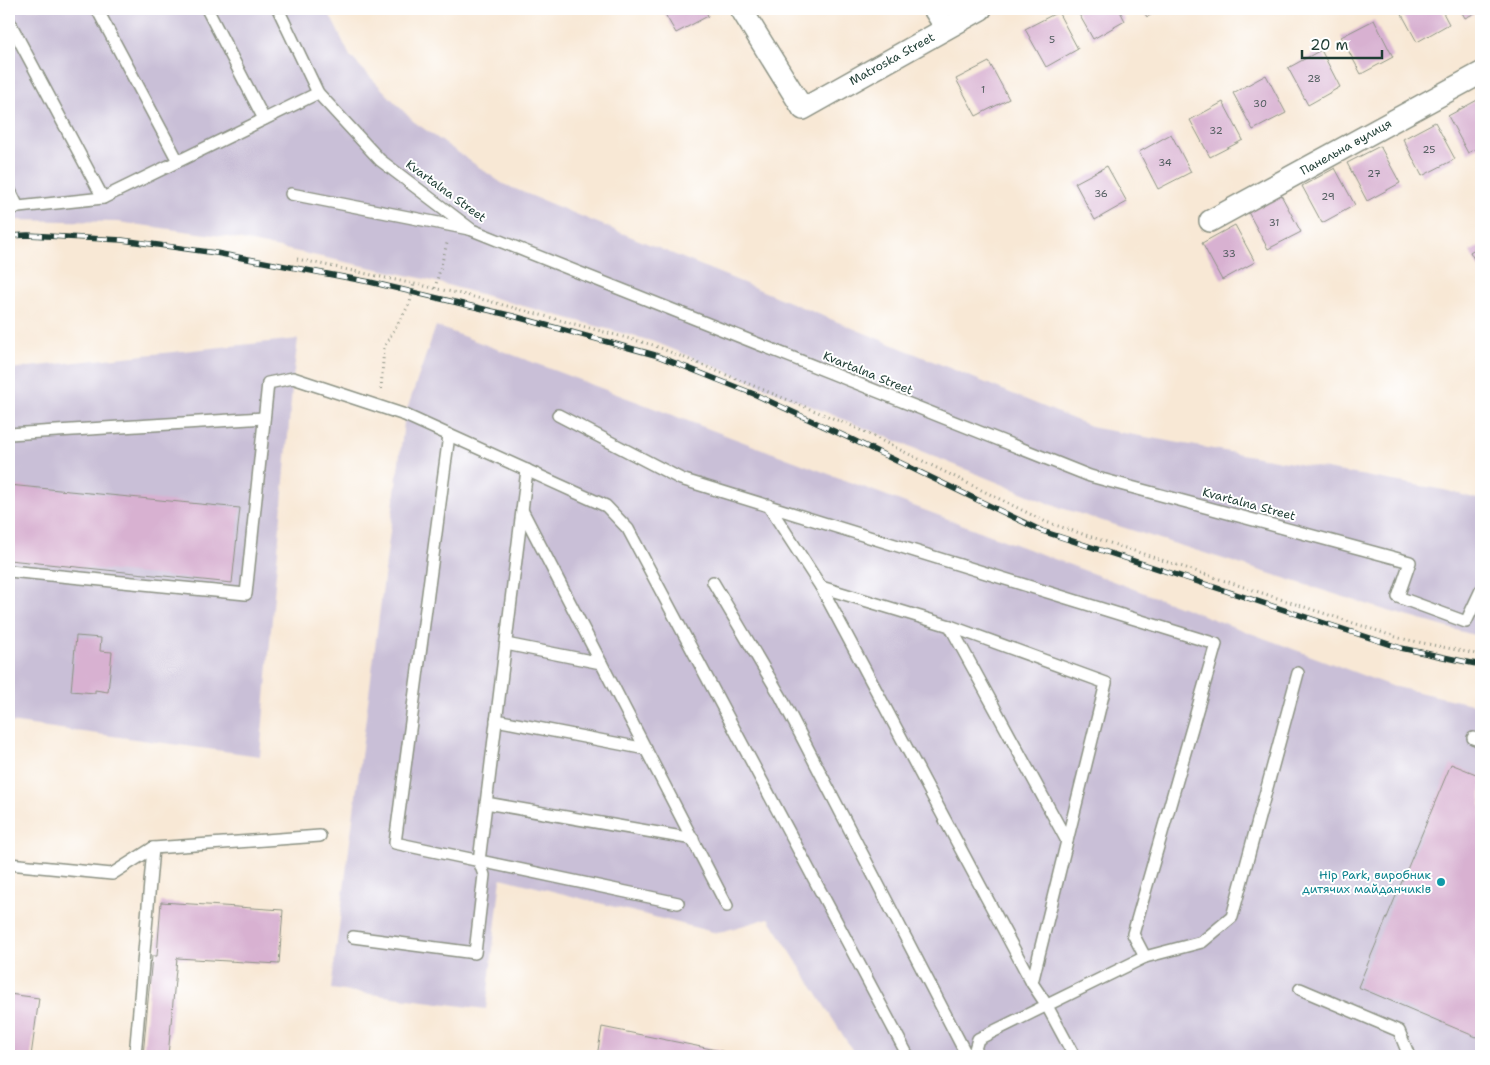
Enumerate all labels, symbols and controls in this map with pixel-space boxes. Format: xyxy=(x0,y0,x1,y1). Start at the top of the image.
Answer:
scale bar xyxy=(1302,28,1382,60)
street label: Matroska Street xyxy=(846,29,938,89)
house number: 5 xyxy=(1049,33,1055,46)
text: 20 m xyxy=(1310,35,1349,55)
house number: 28 xyxy=(1307,72,1321,85)
house number: 1 xyxy=(981,83,985,96)
house number: 30 xyxy=(1253,97,1267,110)
street label: Панельна вулиця xyxy=(1297,115,1395,179)
house number: 32 xyxy=(1209,124,1223,137)
house number: 25 xyxy=(1423,143,1435,156)
street label: Kvartalna Street xyxy=(403,156,489,226)
house number: 34 xyxy=(1158,156,1172,169)
house number: 27 xyxy=(1367,167,1381,180)
house number: 36 xyxy=(1094,187,1108,200)
house number: 29 xyxy=(1321,190,1335,203)
house number: 31 xyxy=(1269,216,1279,229)
house number: 33 xyxy=(1222,247,1236,260)
street label: Kvartalna Street xyxy=(821,348,915,398)
street label: Kvartalna Street xyxy=(1201,484,1297,524)
place label: Hip Park, виробник дитячих майданчиків xyxy=(1302,867,1432,897)
marker: Hip Park, виробник дитячих майданчиків xyxy=(1435,876,1447,888)

